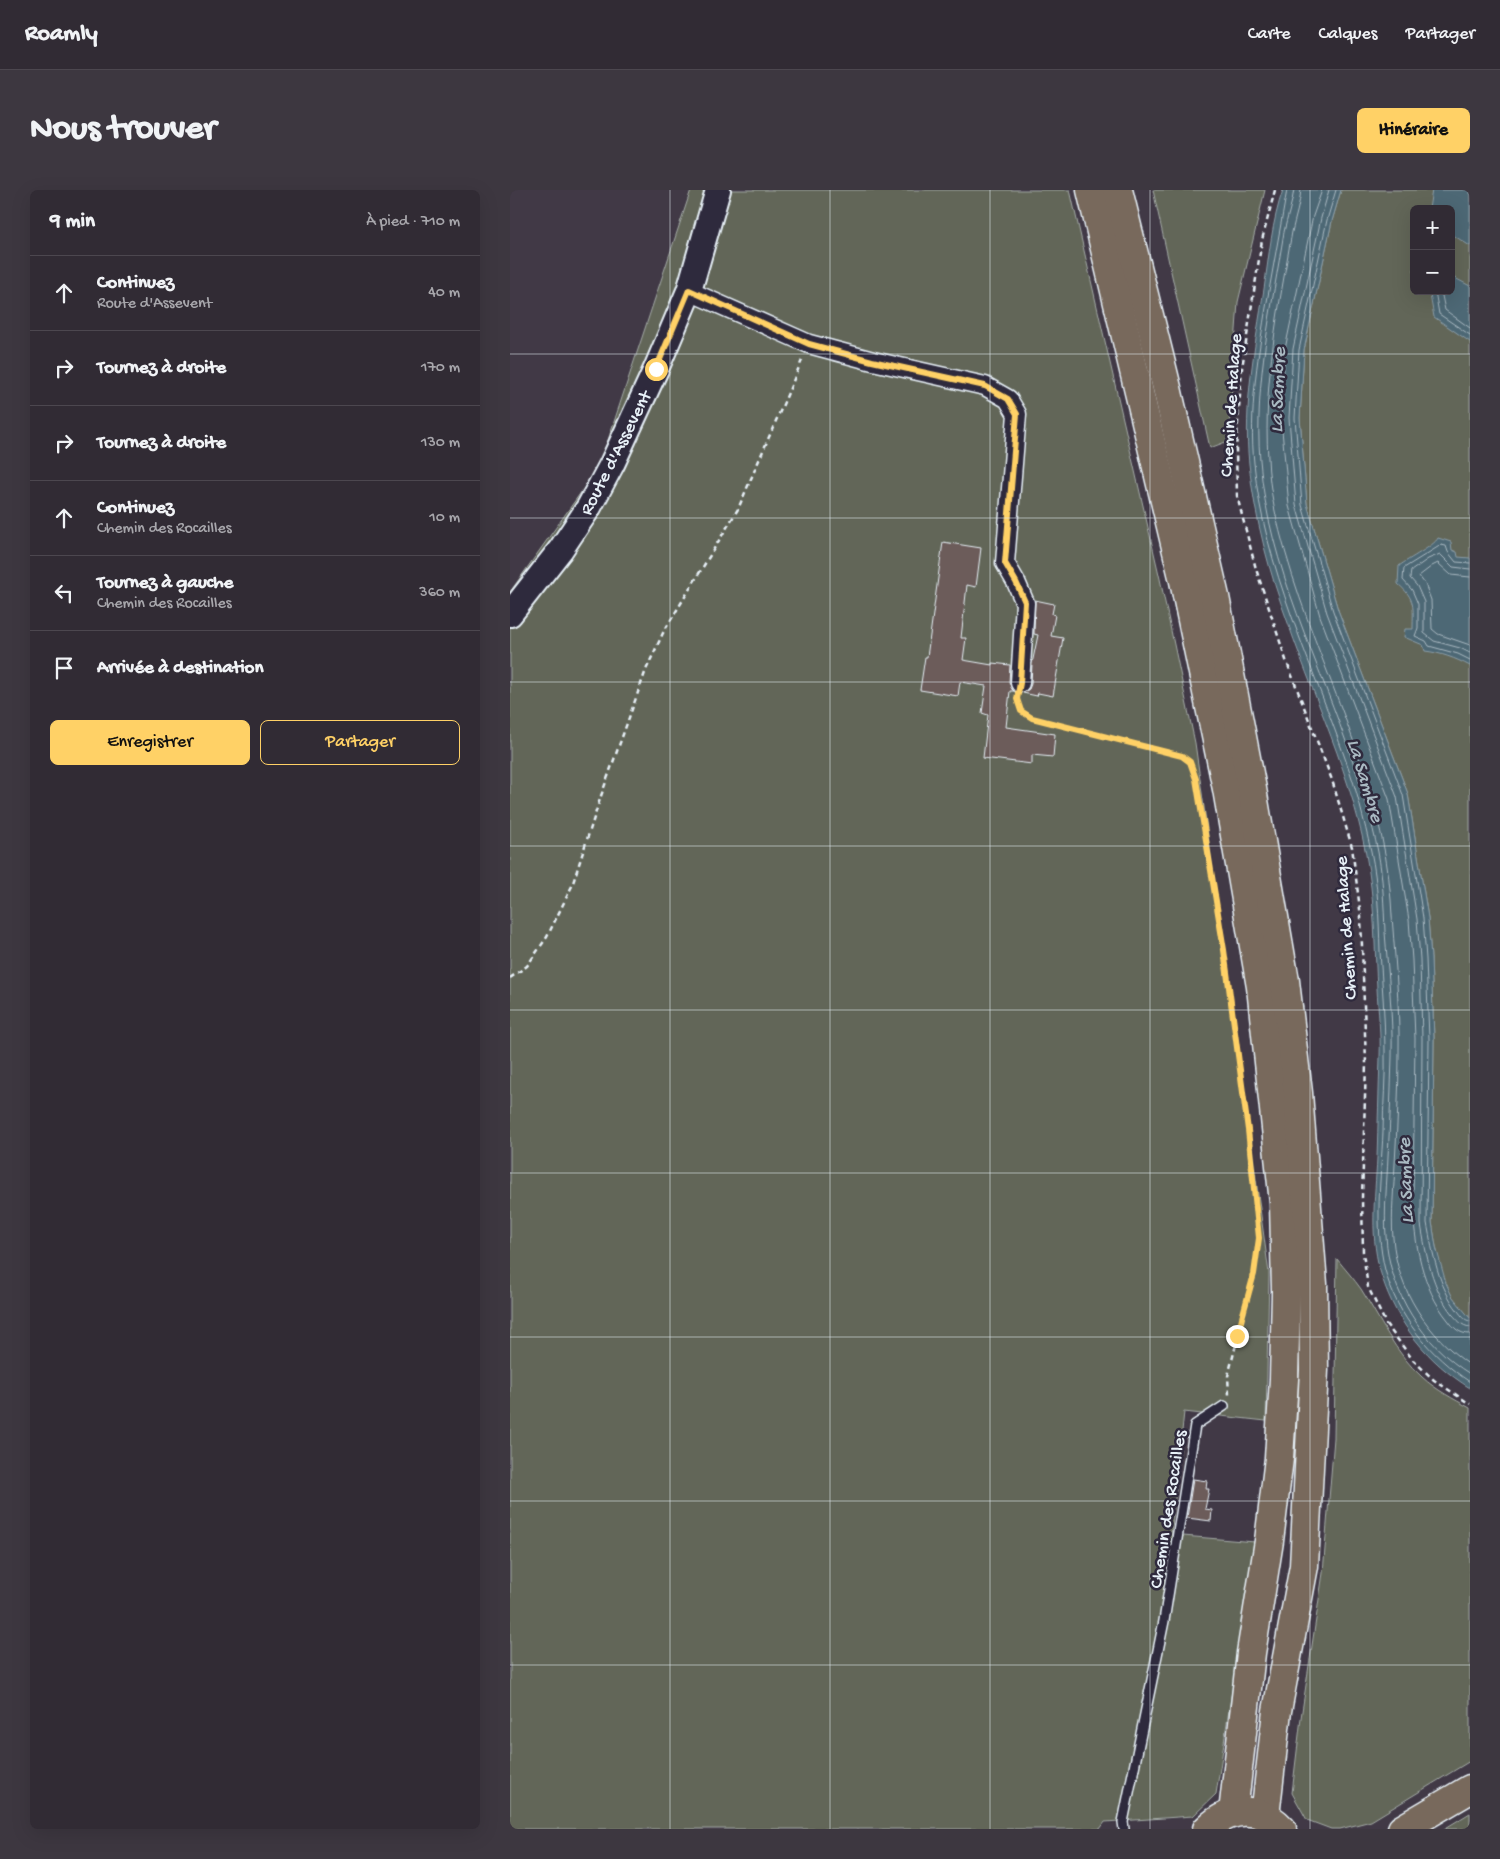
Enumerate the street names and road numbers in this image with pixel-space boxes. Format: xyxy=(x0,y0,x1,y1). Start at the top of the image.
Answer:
street label: Chemin de Halage xyxy=(1216,333,1249,478)
street label: Route d'Assevent xyxy=(576,385,659,520)
street label: Chemin de Halage xyxy=(1331,855,1364,1000)
street label: Chemin des Rocailles xyxy=(1146,1428,1193,1590)

